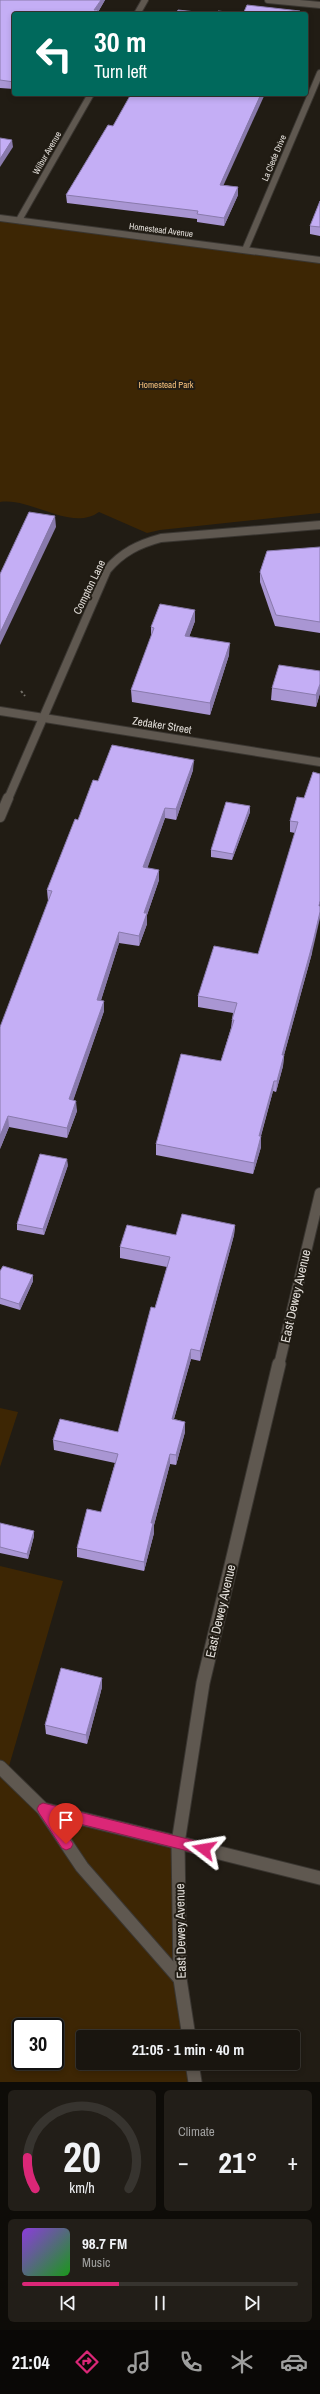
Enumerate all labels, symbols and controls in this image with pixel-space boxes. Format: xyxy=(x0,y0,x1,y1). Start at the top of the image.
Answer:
text: 30 m xyxy=(94,23,146,61)
icon: left xyxy=(28,28,80,80)
text: Turn left xyxy=(94,59,147,84)
street label: Wilbur Avenue xyxy=(30,129,64,177)
street label: La Clede Drive xyxy=(259,133,289,183)
street label: Homestead Avenue xyxy=(128,220,194,240)
park label: Homestead Park xyxy=(139,379,194,391)
street label: Compton Lane xyxy=(70,557,108,617)
street label: Zedaker Street xyxy=(131,713,193,737)
street label: East Dewey Avenue xyxy=(276,1248,314,1344)
street label: East Dewey Avenue xyxy=(201,1563,239,1659)
pin xyxy=(49,1803,83,1844)
icon: arrive xyxy=(55,1809,77,1831)
position arrow xyxy=(183,1828,225,1870)
street label: East Dewey Avenue xyxy=(171,1883,190,1979)
speed limit sign: 30 xyxy=(12,2018,64,2070)
text: 21:05 · 1 min · 40 m xyxy=(132,2039,244,2060)
text: Climate xyxy=(178,2123,215,2140)
text: 20 xyxy=(63,2128,101,2184)
text: 21° xyxy=(218,2142,258,2182)
text: − xyxy=(178,2147,189,2177)
text: + xyxy=(287,2147,298,2177)
text: km/h xyxy=(69,2177,95,2196)
text: 98.7 FM xyxy=(82,2233,127,2254)
text: Music xyxy=(82,2254,110,2271)
icon: previous xyxy=(57,2292,79,2314)
icon: pause xyxy=(149,2292,171,2314)
icon: next xyxy=(241,2292,263,2314)
icon: directions xyxy=(73,2348,101,2376)
icon: music xyxy=(125,2348,153,2376)
icon: phone xyxy=(177,2348,205,2376)
icon: climate xyxy=(228,2348,256,2376)
icon: car xyxy=(280,2348,308,2376)
text: 21:04 xyxy=(12,2350,50,2375)

